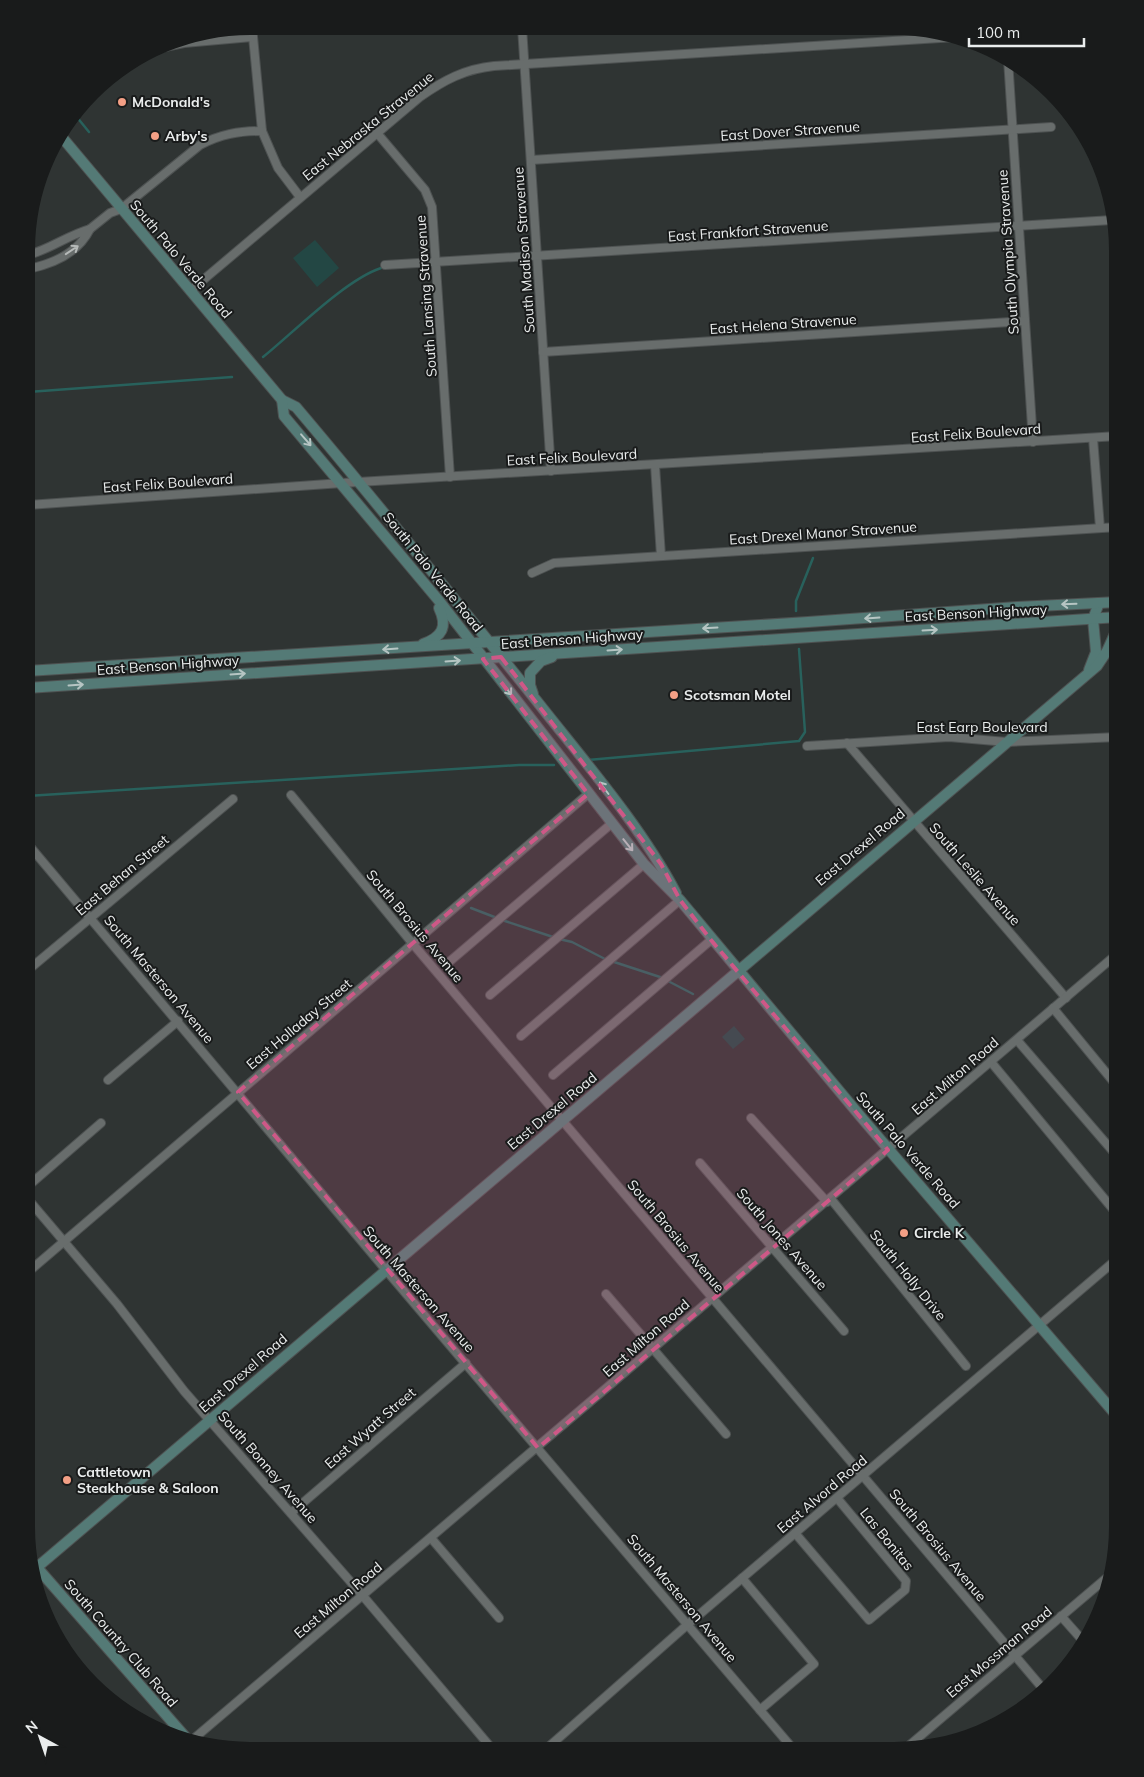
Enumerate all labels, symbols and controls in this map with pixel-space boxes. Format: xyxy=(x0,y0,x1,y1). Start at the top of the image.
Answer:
scale bar xyxy=(969,15,1084,47)
text: 100 m xyxy=(976,23,1020,42)
street label: East Nebraska Stravenue xyxy=(299,67,437,185)
place label: McDonald's xyxy=(132,93,210,111)
marker: McDonald's xyxy=(116,96,128,108)
street label: East Dover Stravenue xyxy=(720,117,860,145)
place label: Arby's xyxy=(165,127,208,145)
marker: Arby's xyxy=(149,130,161,142)
street label: South Madison Stravenue xyxy=(509,166,539,334)
street label: South Olympia Stravenue xyxy=(993,169,1023,335)
street label: South Palo Verde Road xyxy=(126,196,236,322)
street label: South Lansing Stravenue xyxy=(411,214,441,378)
street label: East Frankfort Stravenue xyxy=(667,216,829,246)
one-way arrow xyxy=(65,245,79,255)
street label: East Helena Stravenue xyxy=(709,310,857,338)
street label: East Felix Boulevard xyxy=(910,419,1042,447)
one-way arrow xyxy=(300,434,311,447)
street label: East Felix Boulevard xyxy=(506,445,638,469)
street label: East Felix Boulevard xyxy=(102,469,234,497)
street label: South Palo Verde Road xyxy=(379,508,487,636)
street label: East Drexel Manor Stravenue xyxy=(729,517,917,549)
street label: East Benson Highway xyxy=(904,600,1048,626)
one-way arrow xyxy=(1061,600,1077,609)
one-way arrow xyxy=(864,613,880,622)
one-way arrow xyxy=(702,624,718,633)
street label: East Benson Highway xyxy=(500,625,644,653)
one-way arrow xyxy=(922,625,938,634)
one-way arrow xyxy=(383,644,399,653)
one-way arrow xyxy=(607,645,623,654)
street label: East Benson Highway xyxy=(96,651,240,679)
one-way arrow xyxy=(445,656,461,665)
one-way arrow xyxy=(230,670,246,679)
one-way arrow xyxy=(68,680,84,689)
one-way arrow xyxy=(501,682,512,695)
place label: Scotsman Motel xyxy=(684,686,791,704)
marker: Scotsman Motel xyxy=(668,689,680,701)
street label: East Earp Boulevard xyxy=(916,718,1048,736)
one-way arrow xyxy=(599,781,609,795)
street label: East Drexel Road xyxy=(812,804,908,890)
street label: South Leslie Avenue xyxy=(925,819,1025,929)
street label: East Behan Street xyxy=(72,831,172,919)
one-way arrow xyxy=(623,838,634,851)
street label: South Brosius Avenue xyxy=(363,866,467,986)
street label: South Masterson Avenue xyxy=(100,911,218,1047)
street label: East Holladay Street xyxy=(243,975,356,1073)
street label: East Milton Road xyxy=(908,1033,1002,1119)
street label: East Drexel Road xyxy=(504,1068,600,1154)
street label: South Palo Verde Road xyxy=(852,1088,964,1212)
street label: South Brosius Avenue xyxy=(624,1176,728,1296)
street label: South Jones Avenue xyxy=(733,1184,831,1294)
street label: South Masterson Avenue xyxy=(359,1222,479,1356)
place label: Circle K xyxy=(914,1224,965,1242)
street label: South Holly Drive xyxy=(866,1226,950,1324)
marker: Circle K xyxy=(898,1227,910,1239)
street label: East Milton Road xyxy=(599,1295,693,1381)
street label: East Drexel Road xyxy=(195,1330,291,1416)
street label: East Wyatt Street xyxy=(321,1383,419,1472)
street label: South Bonney Avenue xyxy=(214,1407,322,1527)
street label: East Alvord Road xyxy=(773,1451,871,1537)
place label: Cattletown Steakhouse & Saloon xyxy=(77,1463,219,1497)
marker: Cattletown Steakhouse & Saloon xyxy=(61,1474,73,1486)
street label: South Brosius Avenue xyxy=(886,1485,990,1605)
street label: Las Bonitas xyxy=(856,1504,918,1574)
street label: South Masterson Avenue xyxy=(623,1530,741,1666)
street label: East Milton Road xyxy=(290,1558,386,1642)
street label: South Country Club Road xyxy=(60,1575,182,1711)
street label: East Mossman Road xyxy=(942,1602,1056,1702)
north arrow xyxy=(15,1712,65,1762)
text: N xyxy=(22,1717,41,1737)

